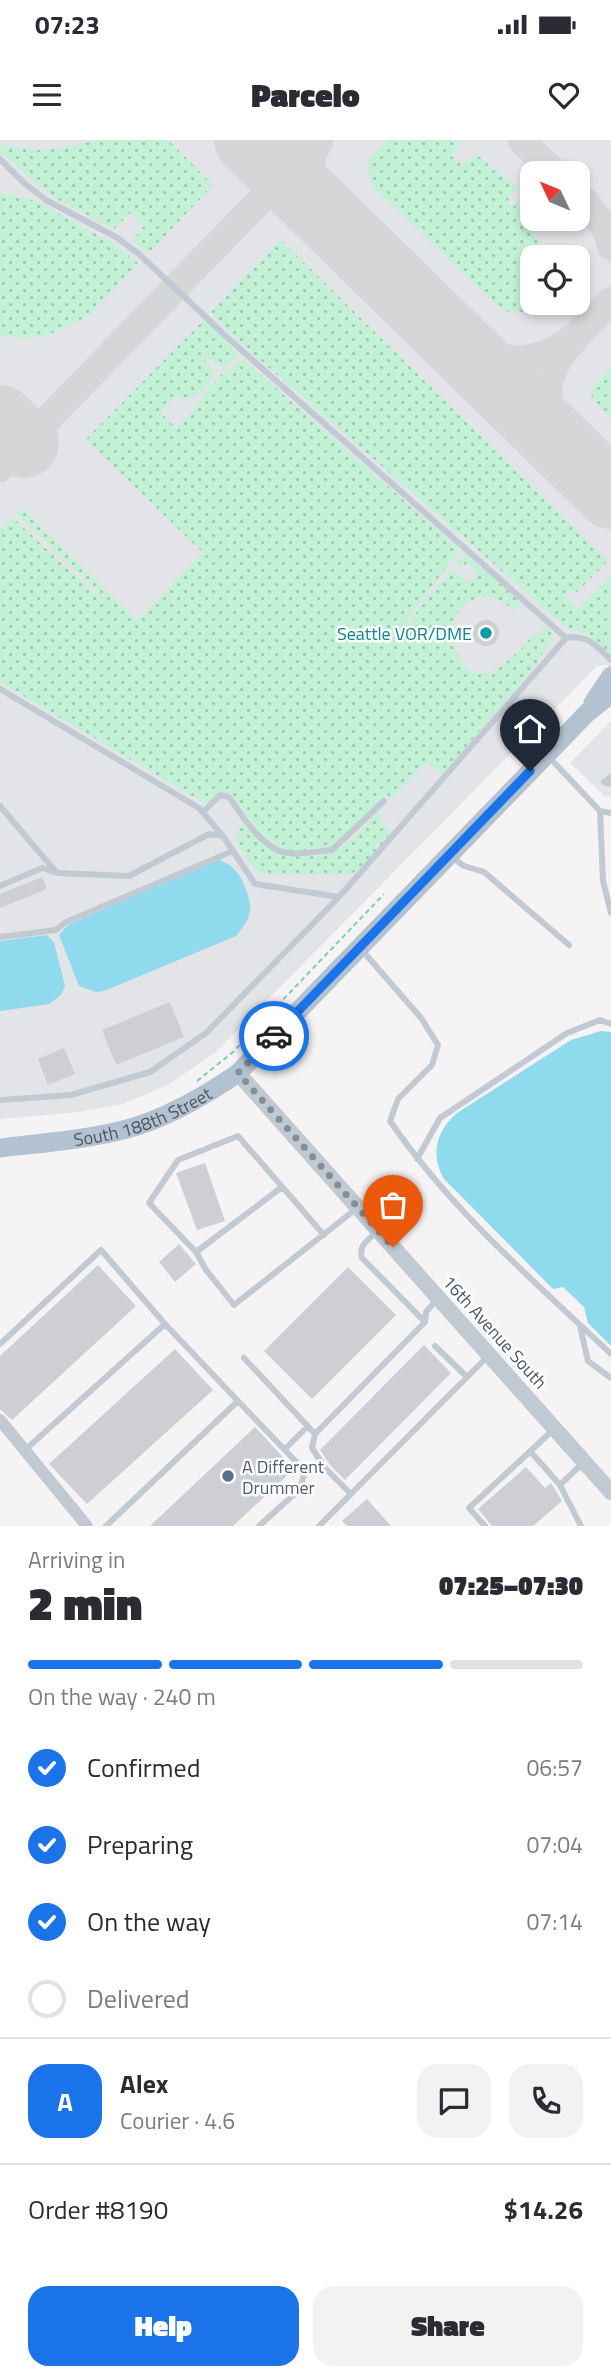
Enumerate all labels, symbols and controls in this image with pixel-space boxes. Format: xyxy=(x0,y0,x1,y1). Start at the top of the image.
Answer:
text: 07:23 xyxy=(35,5,100,44)
text: Parcelo xyxy=(251,71,360,119)
icon: menu xyxy=(28,76,66,114)
icon: heart xyxy=(545,76,583,114)
north arrow xyxy=(520,161,590,231)
map controls xyxy=(520,161,590,315)
button: locate xyxy=(520,245,590,315)
place label: Seattle VOR/DME xyxy=(337,620,472,647)
marker: Seattle VOR/DME xyxy=(478,625,494,641)
pin xyxy=(500,699,560,771)
icon: home xyxy=(511,710,549,748)
courier xyxy=(239,1001,309,1071)
icon: car xyxy=(255,1017,293,1055)
street label: South 188th Street xyxy=(72,1079,217,1153)
pin xyxy=(363,1175,423,1247)
icon: bag xyxy=(374,1186,412,1224)
street label: 16th Avenue South xyxy=(436,1269,554,1395)
place label: A Different Drummer xyxy=(242,1453,325,1501)
marker: A Different Drummer xyxy=(220,1468,236,1484)
text: Arriving in xyxy=(28,1542,125,1577)
text: 07:25–07:30 xyxy=(439,1566,583,1605)
text: 2 min xyxy=(28,1568,142,1638)
text: On the way · 240 m xyxy=(28,1679,216,1714)
text: Confirmed xyxy=(87,1748,201,1787)
icon: check xyxy=(28,1749,66,1787)
text: 06:57 xyxy=(526,1750,583,1785)
text: Preparing xyxy=(87,1825,193,1864)
icon: check xyxy=(28,1826,66,1864)
text: 07:04 xyxy=(526,1827,583,1862)
text: On the way xyxy=(87,1902,211,1941)
icon: check xyxy=(28,1903,66,1941)
text: 07:14 xyxy=(526,1904,583,1939)
text: Delivered xyxy=(87,1979,190,2018)
text: Alex xyxy=(120,2064,168,2103)
button: chat xyxy=(417,2064,491,2138)
button: phone xyxy=(509,2064,583,2138)
text: A xyxy=(57,2082,73,2121)
text: Courier · 4.6 xyxy=(120,2103,235,2138)
text: Order #8190 xyxy=(28,2190,168,2229)
text: $14.26 xyxy=(504,2190,583,2229)
button: Help xyxy=(28,2286,299,2366)
button: Share xyxy=(313,2286,583,2366)

